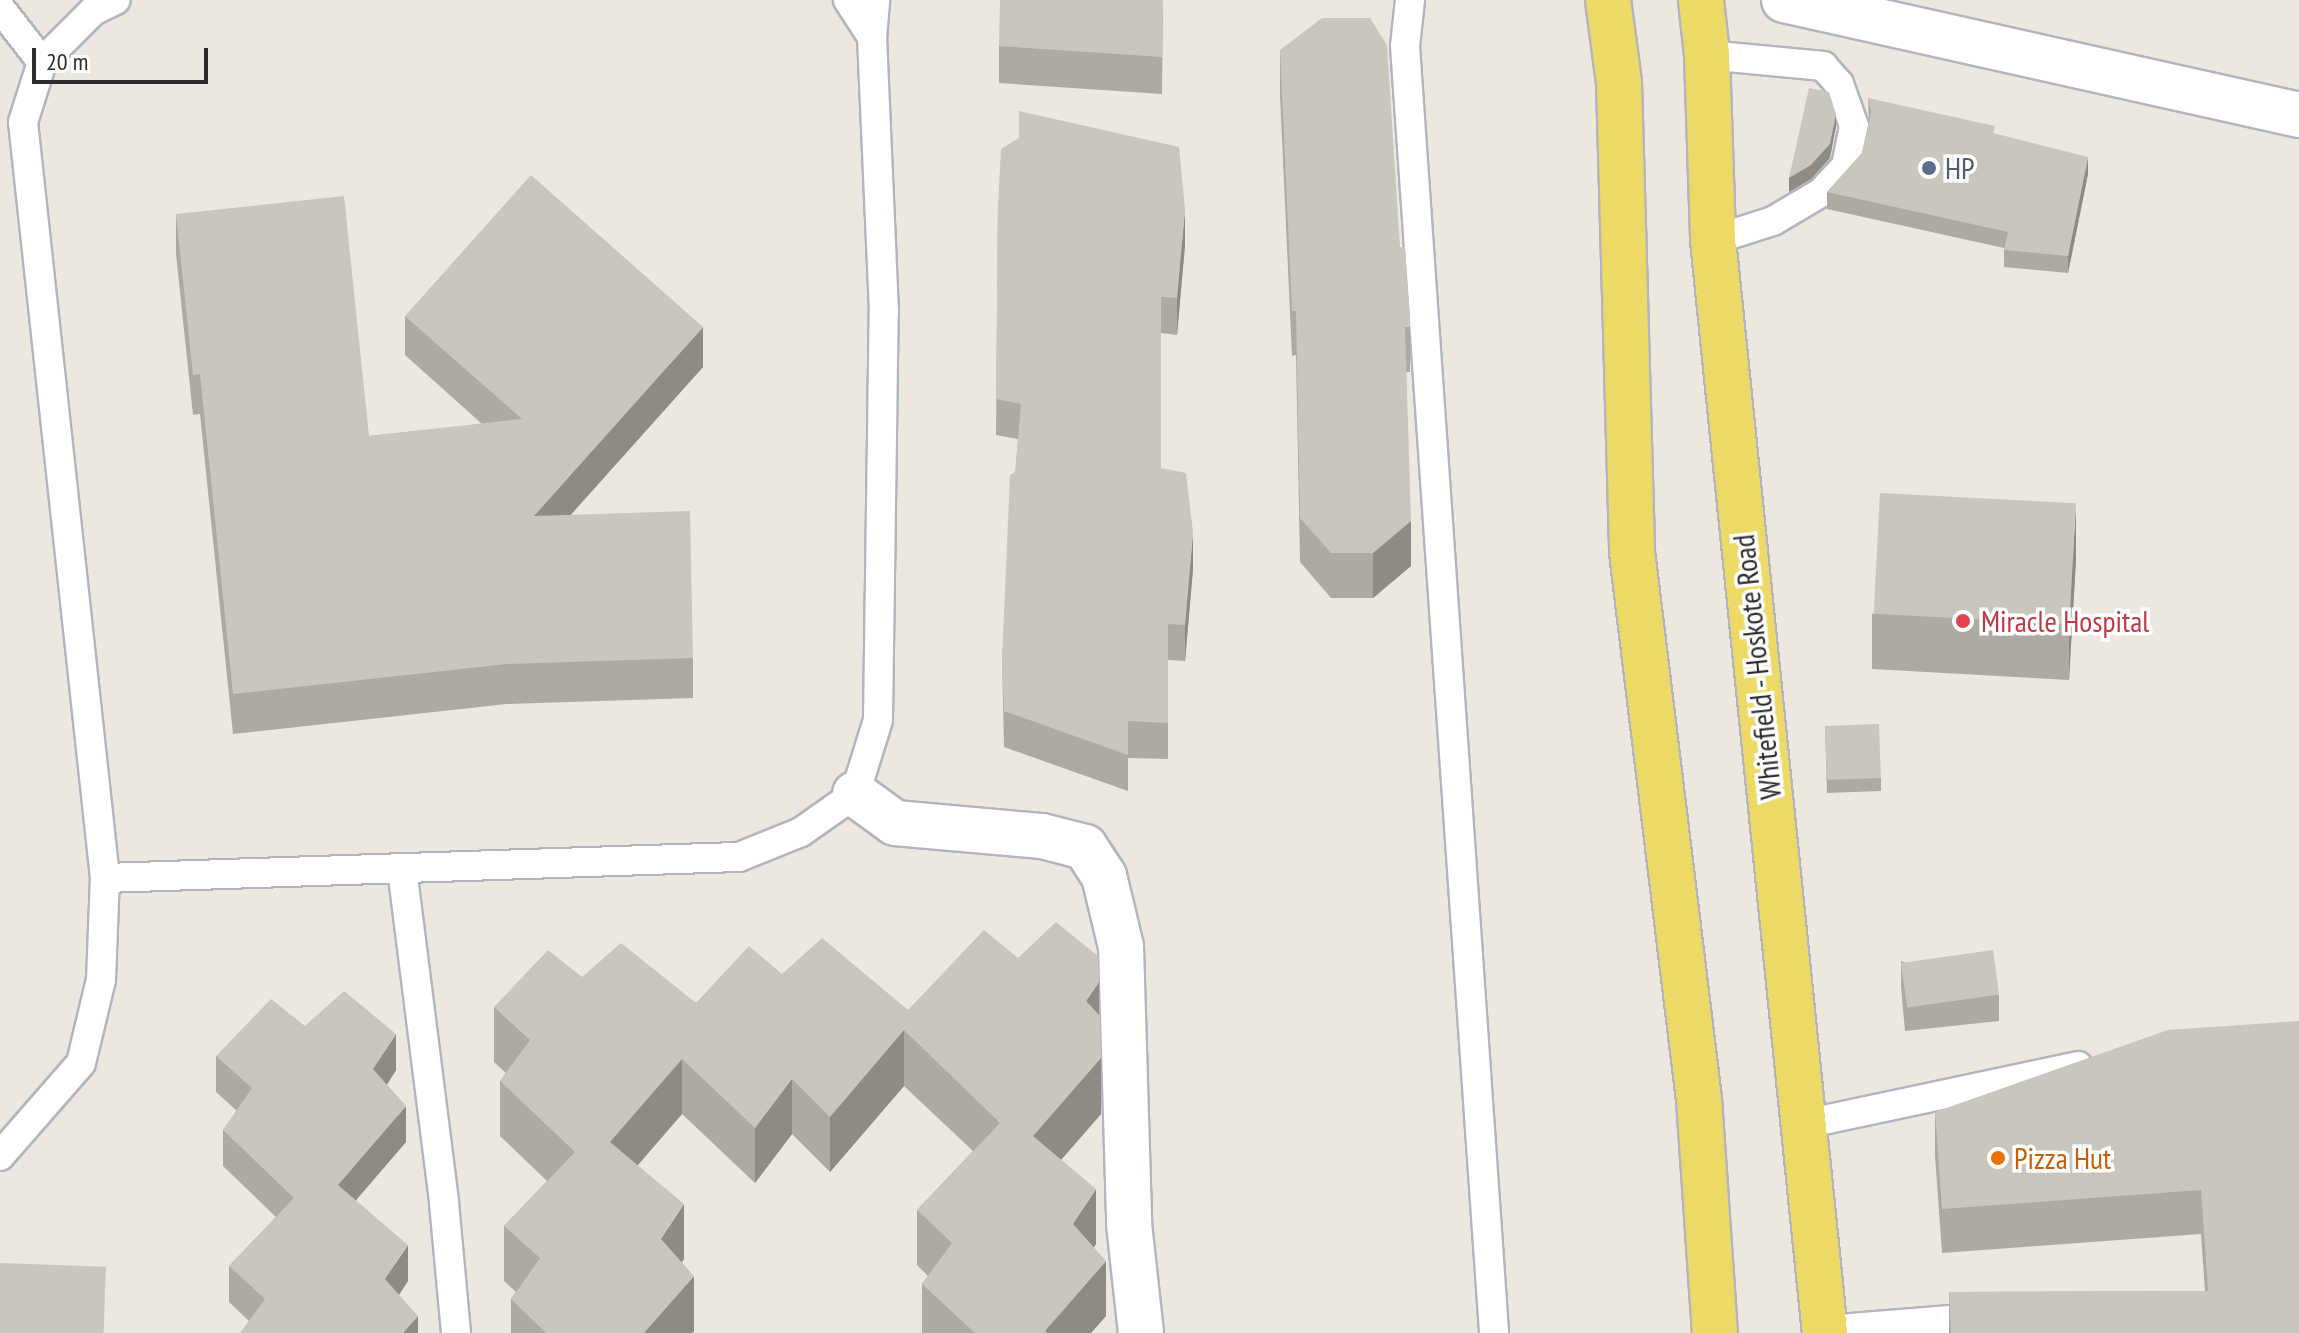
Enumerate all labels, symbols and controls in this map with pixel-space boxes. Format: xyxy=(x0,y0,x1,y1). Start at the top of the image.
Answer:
scale bar xyxy=(36,32,212,82)
text: 20 m xyxy=(46,46,88,77)
place label: HP xyxy=(1945,150,1975,186)
marker: HP xyxy=(1920,159,1938,177)
street label: Whitefield - Hoskote Road xyxy=(1725,532,1789,802)
place label: Miracle Hospital xyxy=(1981,603,2149,639)
marker: Miracle Hospital xyxy=(1952,610,1974,632)
place label: Pizza Hut xyxy=(2014,1140,2111,1176)
marker: Pizza Hut xyxy=(1989,1149,2007,1167)

